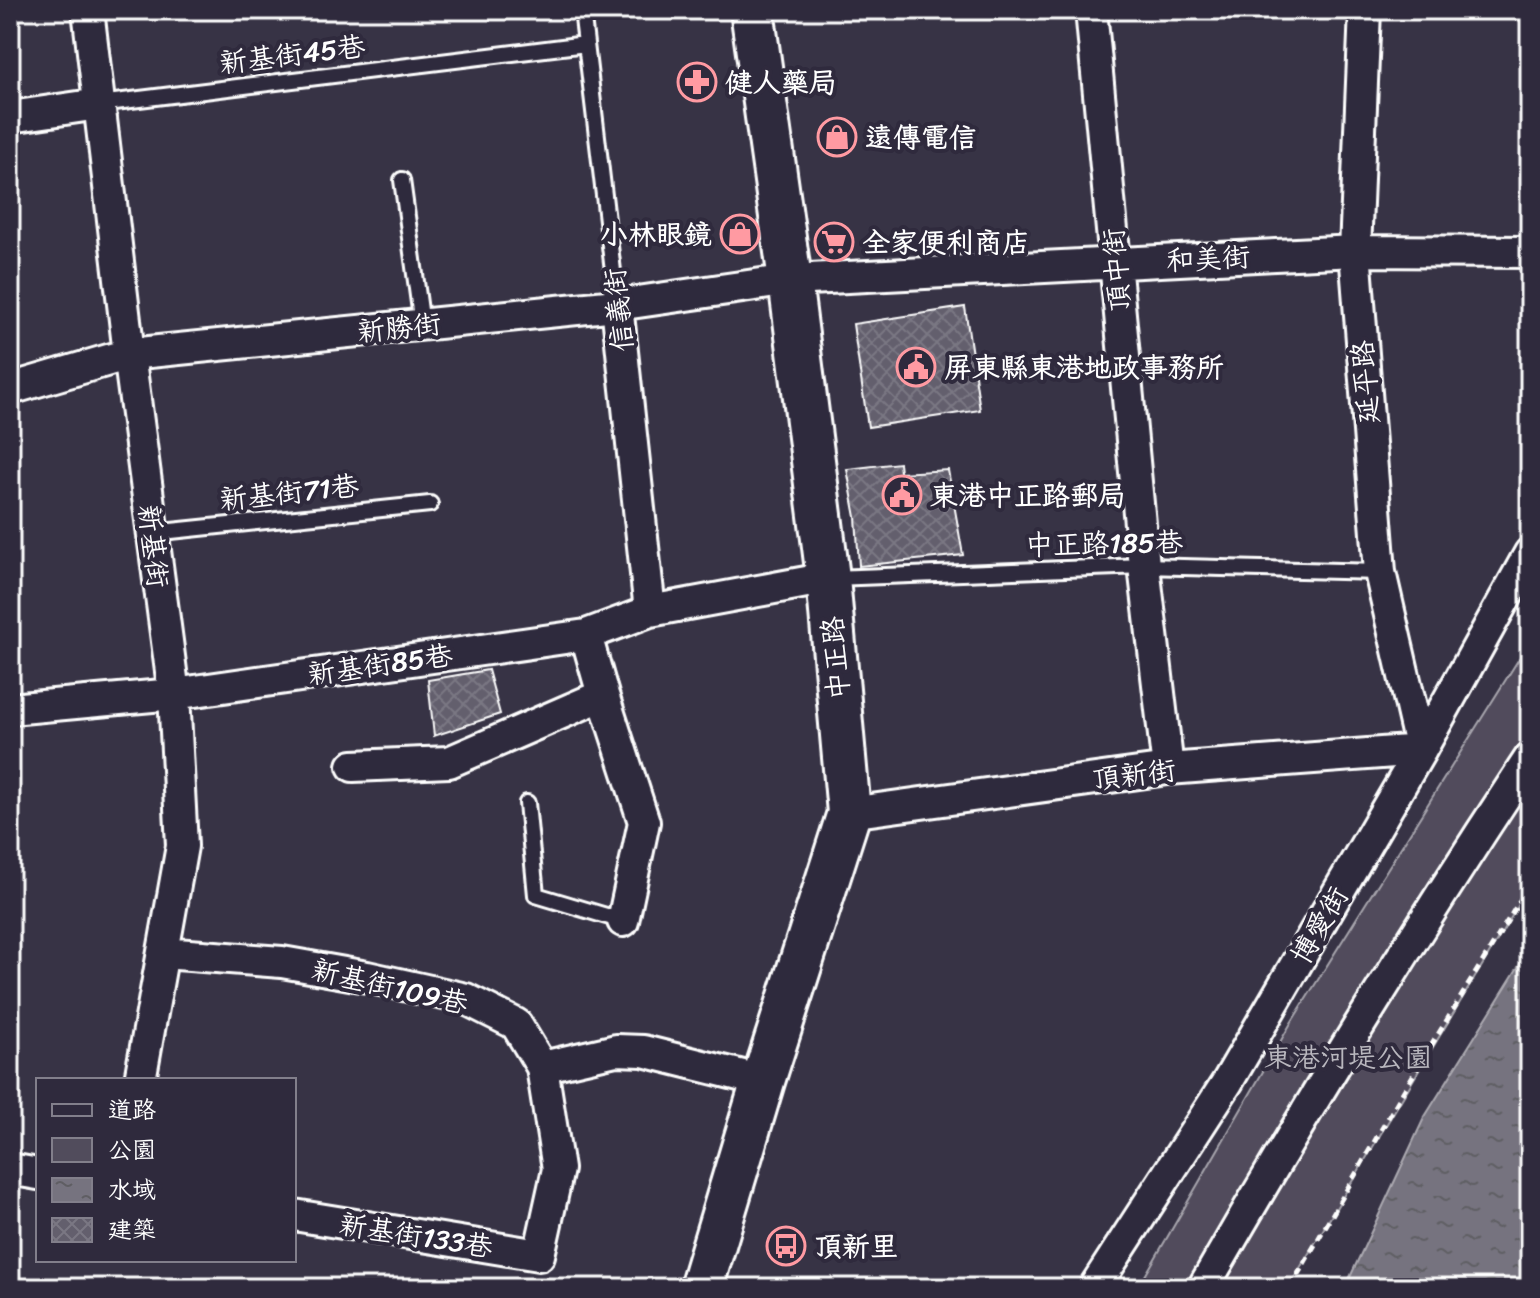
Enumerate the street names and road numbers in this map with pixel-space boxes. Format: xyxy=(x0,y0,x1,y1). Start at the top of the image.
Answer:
street label: 新基街45巷 xyxy=(216,21,369,88)
street label: 頂中街 xyxy=(1088,226,1145,314)
street label: 和美街 xyxy=(1165,232,1251,285)
street label: 信義街 xyxy=(590,266,647,354)
street label: 新勝街 xyxy=(355,299,443,356)
street label: 延平路 xyxy=(1337,338,1394,426)
street label: 新基街71巷 xyxy=(217,461,362,524)
street label: 新基街 xyxy=(124,501,183,591)
street label: 中正路185巷 xyxy=(1025,518,1184,569)
street label: 中正路 xyxy=(807,614,864,702)
street label: 新基街85巷 xyxy=(304,630,457,699)
street label: 頂新街 xyxy=(1089,745,1179,804)
street label: 博愛街 xyxy=(1277,877,1362,974)
street label: 新基街109巷 xyxy=(307,945,474,1028)
street label: 新基街133巷 xyxy=(336,1199,497,1272)

